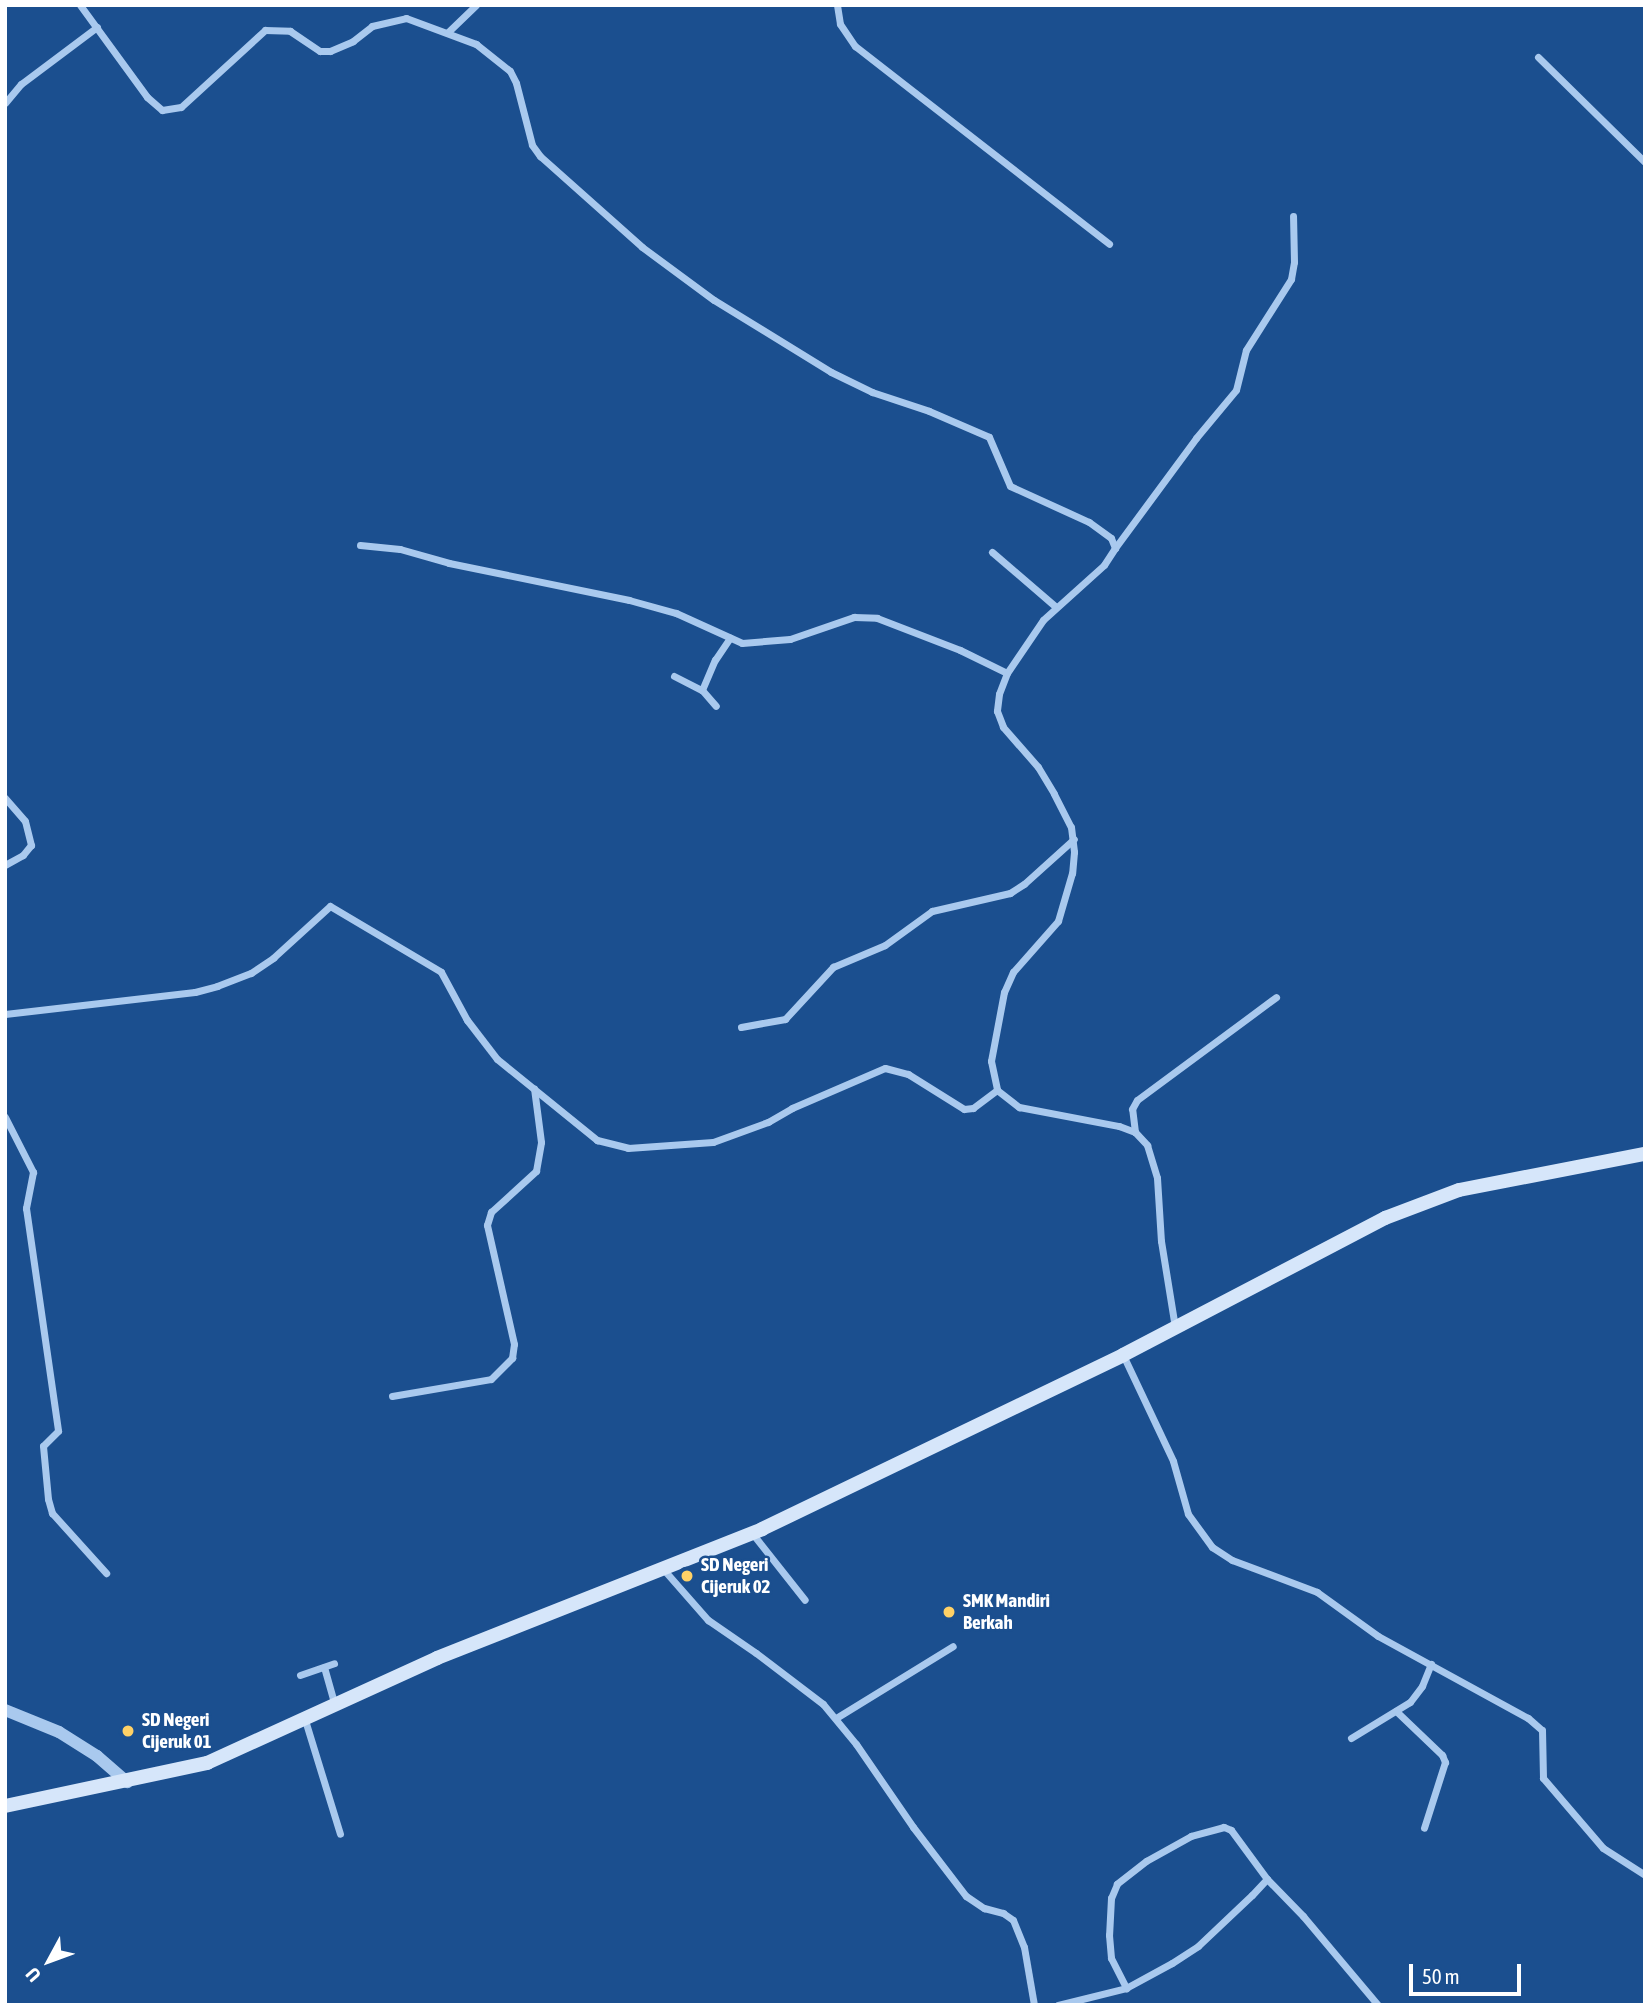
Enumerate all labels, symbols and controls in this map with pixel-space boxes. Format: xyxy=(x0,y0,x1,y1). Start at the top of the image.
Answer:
place label: SD Negeri Cijeruk 02 xyxy=(701,1554,771,1598)
marker: SD Negeri Cijeruk 02 xyxy=(679,1568,695,1584)
place label: SMK Mandiri Berkah xyxy=(963,1590,1050,1634)
marker: SMK Mandiri Berkah xyxy=(941,1604,957,1620)
place label: SD Negeri Cijeruk 01 xyxy=(142,1709,212,1753)
marker: SD Negeri Cijeruk 01 xyxy=(120,1723,136,1739)
north arrow xyxy=(14,1926,84,1996)
scale bar xyxy=(1412,1951,1524,1995)
text: U xyxy=(21,1963,45,1986)
text: 50 m xyxy=(1422,1964,1460,1988)

